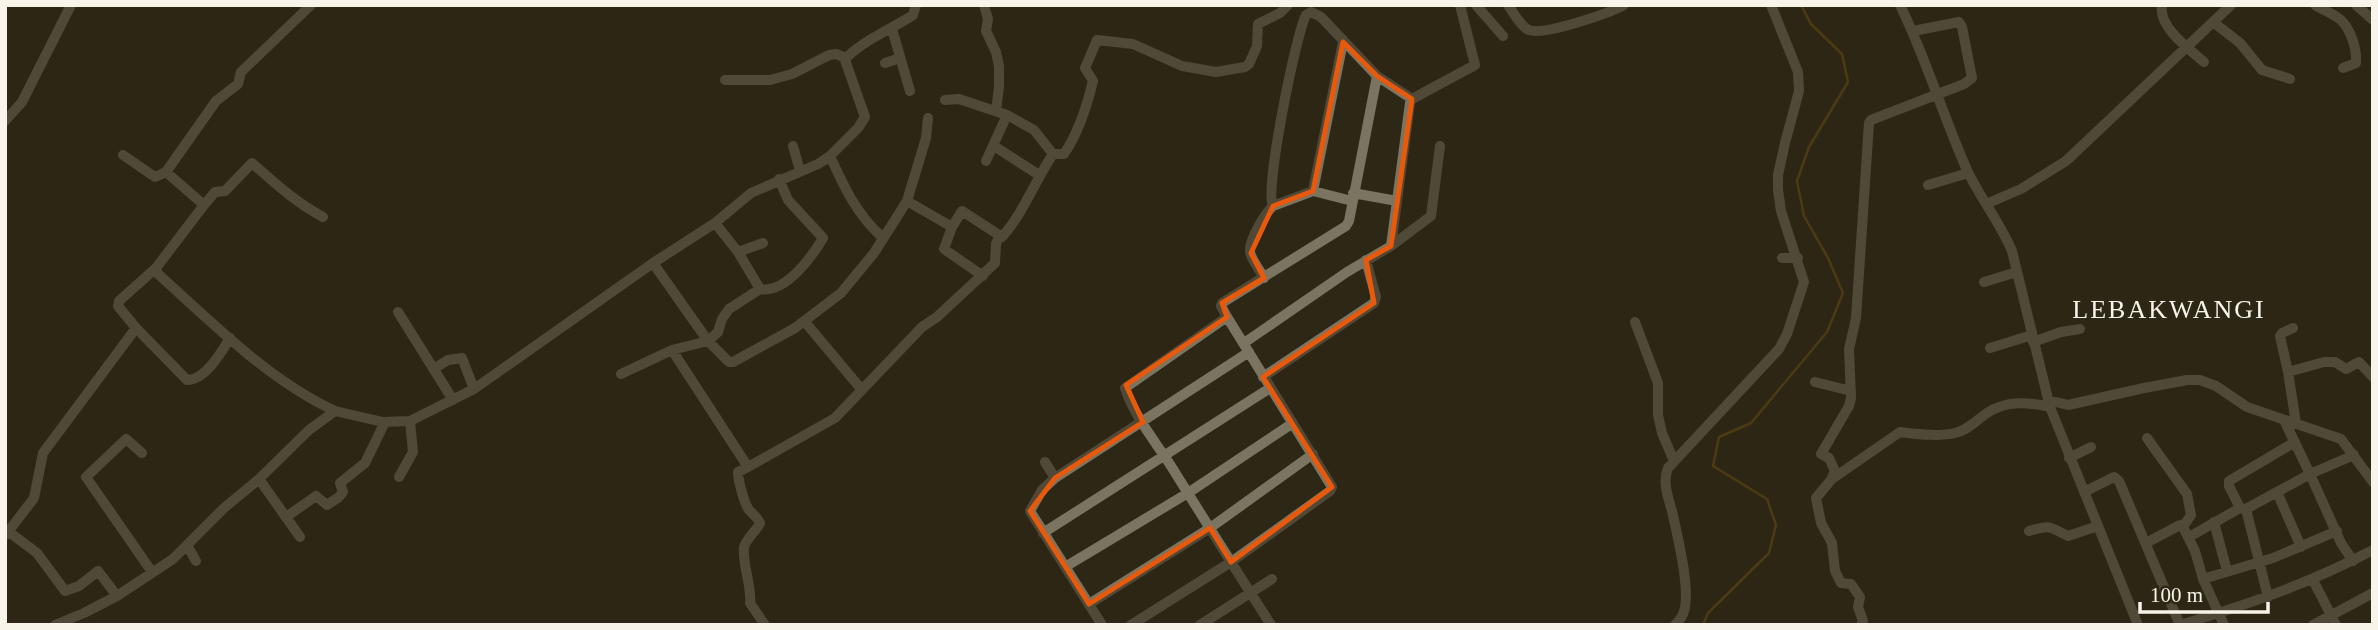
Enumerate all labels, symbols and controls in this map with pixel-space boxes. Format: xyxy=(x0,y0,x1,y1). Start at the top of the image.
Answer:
district label: LEBAKWANGI xyxy=(2072,295,2266,324)
scale bar xyxy=(2140,570,2268,614)
text: 100 m xyxy=(2150,583,2203,607)

